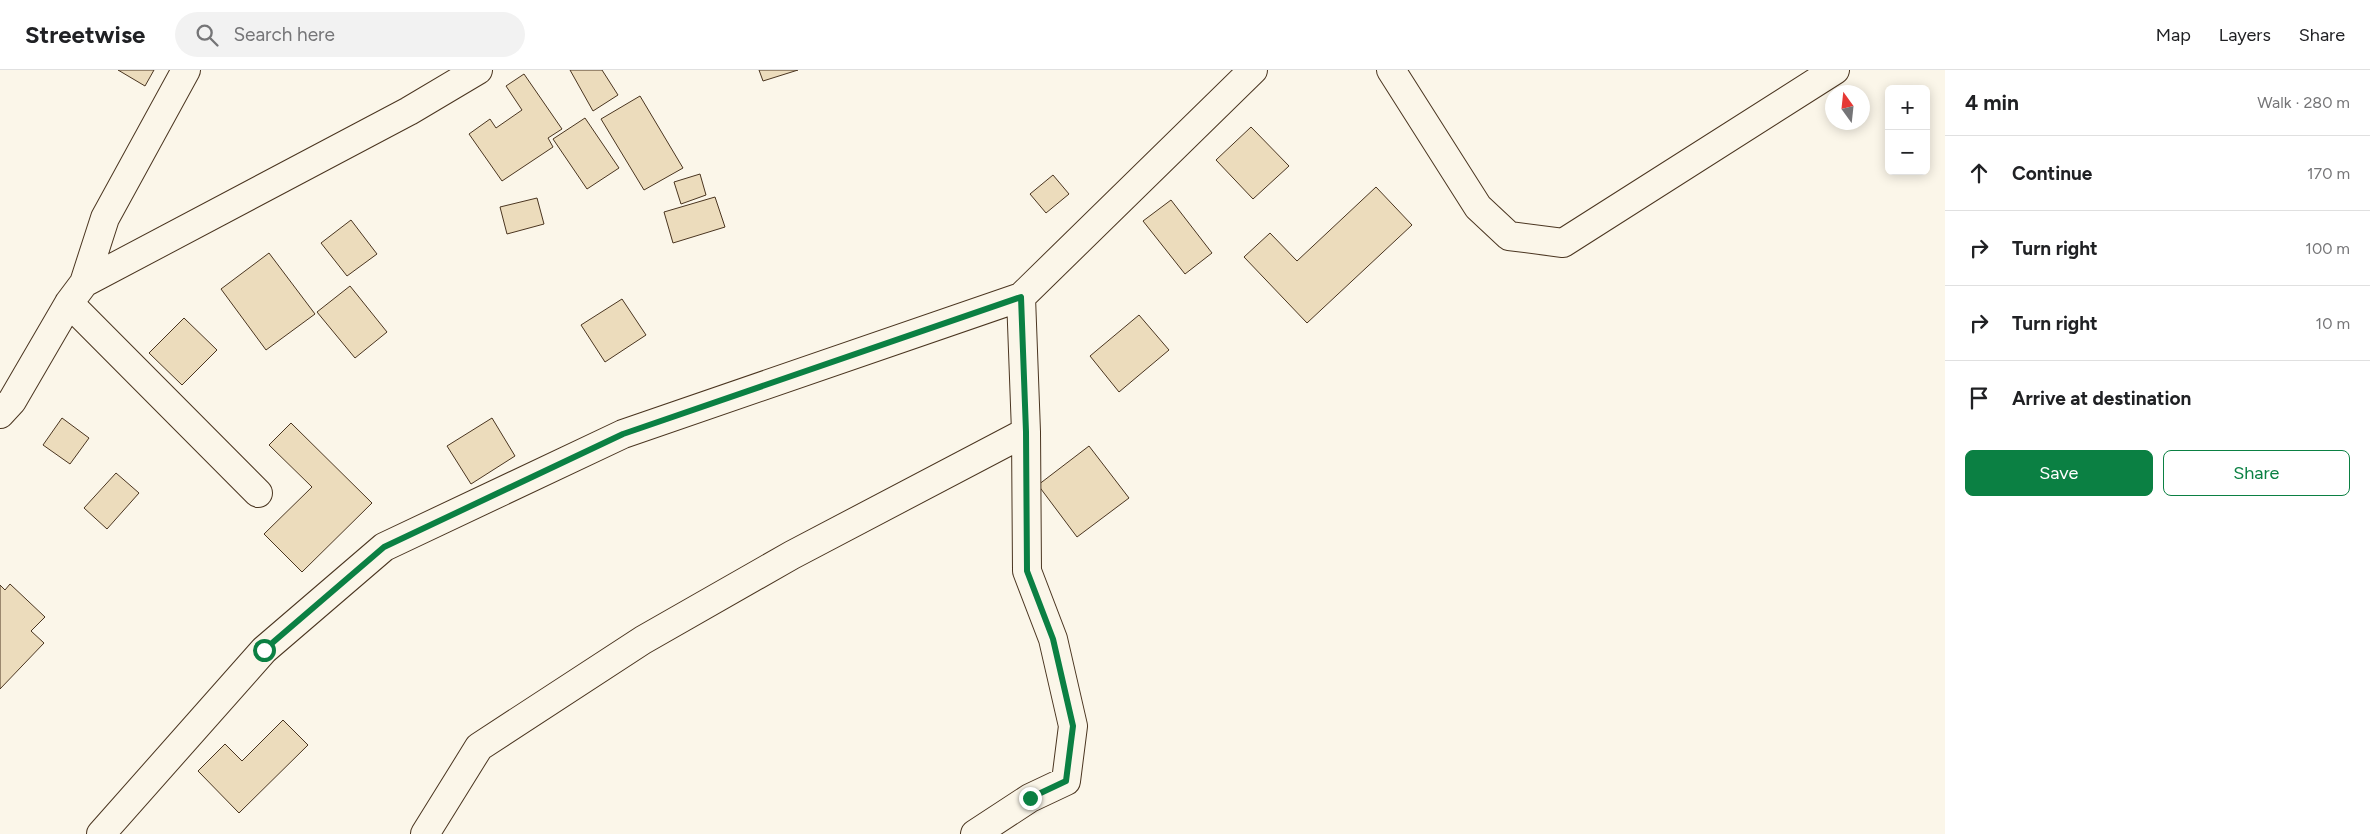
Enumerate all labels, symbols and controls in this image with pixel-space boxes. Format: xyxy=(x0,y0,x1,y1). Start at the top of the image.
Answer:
search box xyxy=(175,12,525,57)
text: Streetwise xyxy=(25,20,145,49)
icon: search xyxy=(193,21,221,49)
text: Search here xyxy=(233,23,335,46)
text: Map xyxy=(2156,24,2191,46)
text: Layers xyxy=(2219,24,2271,46)
text: Share xyxy=(2299,24,2345,46)
north arrow xyxy=(1825,85,1870,130)
map controls xyxy=(1885,85,1930,175)
button: + xyxy=(1885,85,1930,130)
text: 4 min xyxy=(1965,90,2019,115)
text: Walk · 280 m xyxy=(2257,93,2350,112)
button: − xyxy=(1885,130,1930,175)
icon: ahead xyxy=(1965,159,1993,187)
text: Continue xyxy=(2012,162,2092,185)
text: 170 m xyxy=(2307,164,2350,183)
icon: right xyxy=(1965,234,1993,262)
text: Turn right xyxy=(2012,237,2098,260)
text: 100 m xyxy=(2305,239,2350,258)
icon: right xyxy=(1965,309,1993,337)
text: Turn right xyxy=(2012,312,2098,335)
text: 10 m xyxy=(2316,314,2350,333)
icon: arrive xyxy=(1965,384,1993,412)
text: Arrive at destination xyxy=(2012,387,2191,410)
button: Save xyxy=(1965,450,2153,496)
button: Share xyxy=(2163,450,2350,496)
route start xyxy=(253,639,276,662)
route end xyxy=(1019,787,1042,810)

